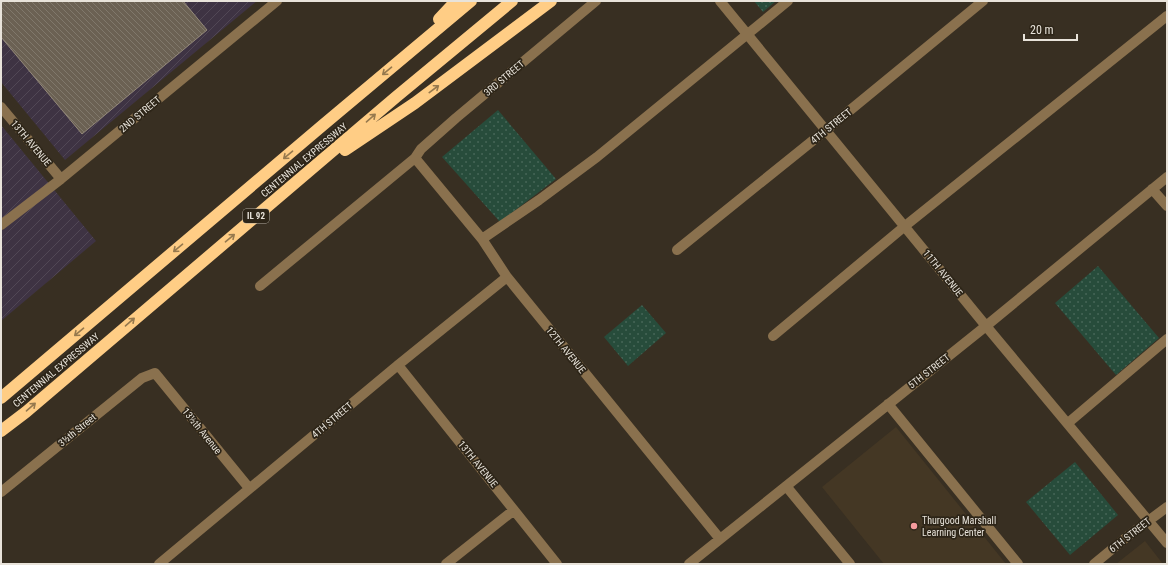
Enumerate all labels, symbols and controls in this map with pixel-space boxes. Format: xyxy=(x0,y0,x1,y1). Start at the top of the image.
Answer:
scale bar xyxy=(1024,16,1077,42)
text: 20 m xyxy=(1030,23,1054,37)
street label: 3RD STREET xyxy=(482,58,526,98)
one-way arrow xyxy=(382,67,393,76)
one-way arrow xyxy=(428,85,439,93)
street label: 2ND STREET xyxy=(117,94,163,134)
street label: 4TH STREET xyxy=(808,106,854,146)
one-way arrow xyxy=(366,114,377,123)
street label: 13TH AVENUE xyxy=(9,118,53,168)
street label: CENTENNIAL EXPRESSWAY xyxy=(259,120,350,199)
one-way arrow xyxy=(283,150,293,159)
road number: IL 92 xyxy=(243,209,269,223)
one-way arrow xyxy=(224,234,235,243)
one-way arrow xyxy=(173,244,184,253)
street label: 11TH AVENUE xyxy=(921,248,965,298)
one-way arrow xyxy=(125,318,136,327)
street label: 12TH AVENUE xyxy=(544,325,588,375)
one-way arrow xyxy=(74,328,85,337)
street label: CENTENNIAL EXPRESSWAY xyxy=(11,330,102,409)
street label: 5TH STREET xyxy=(906,351,952,391)
street label: 4TH STREET xyxy=(309,400,355,440)
one-way arrow xyxy=(26,402,37,411)
street label: 13½th Avenue xyxy=(180,406,224,456)
street label: 3½th Street xyxy=(56,411,98,449)
street label: 13TH AVENUE xyxy=(456,439,500,489)
place label: Thurgood Marshall Learning Center xyxy=(922,515,996,538)
street label: 6TH STREET xyxy=(1107,515,1153,555)
marker: Thurgood Marshall Learning Center xyxy=(909,521,919,531)

